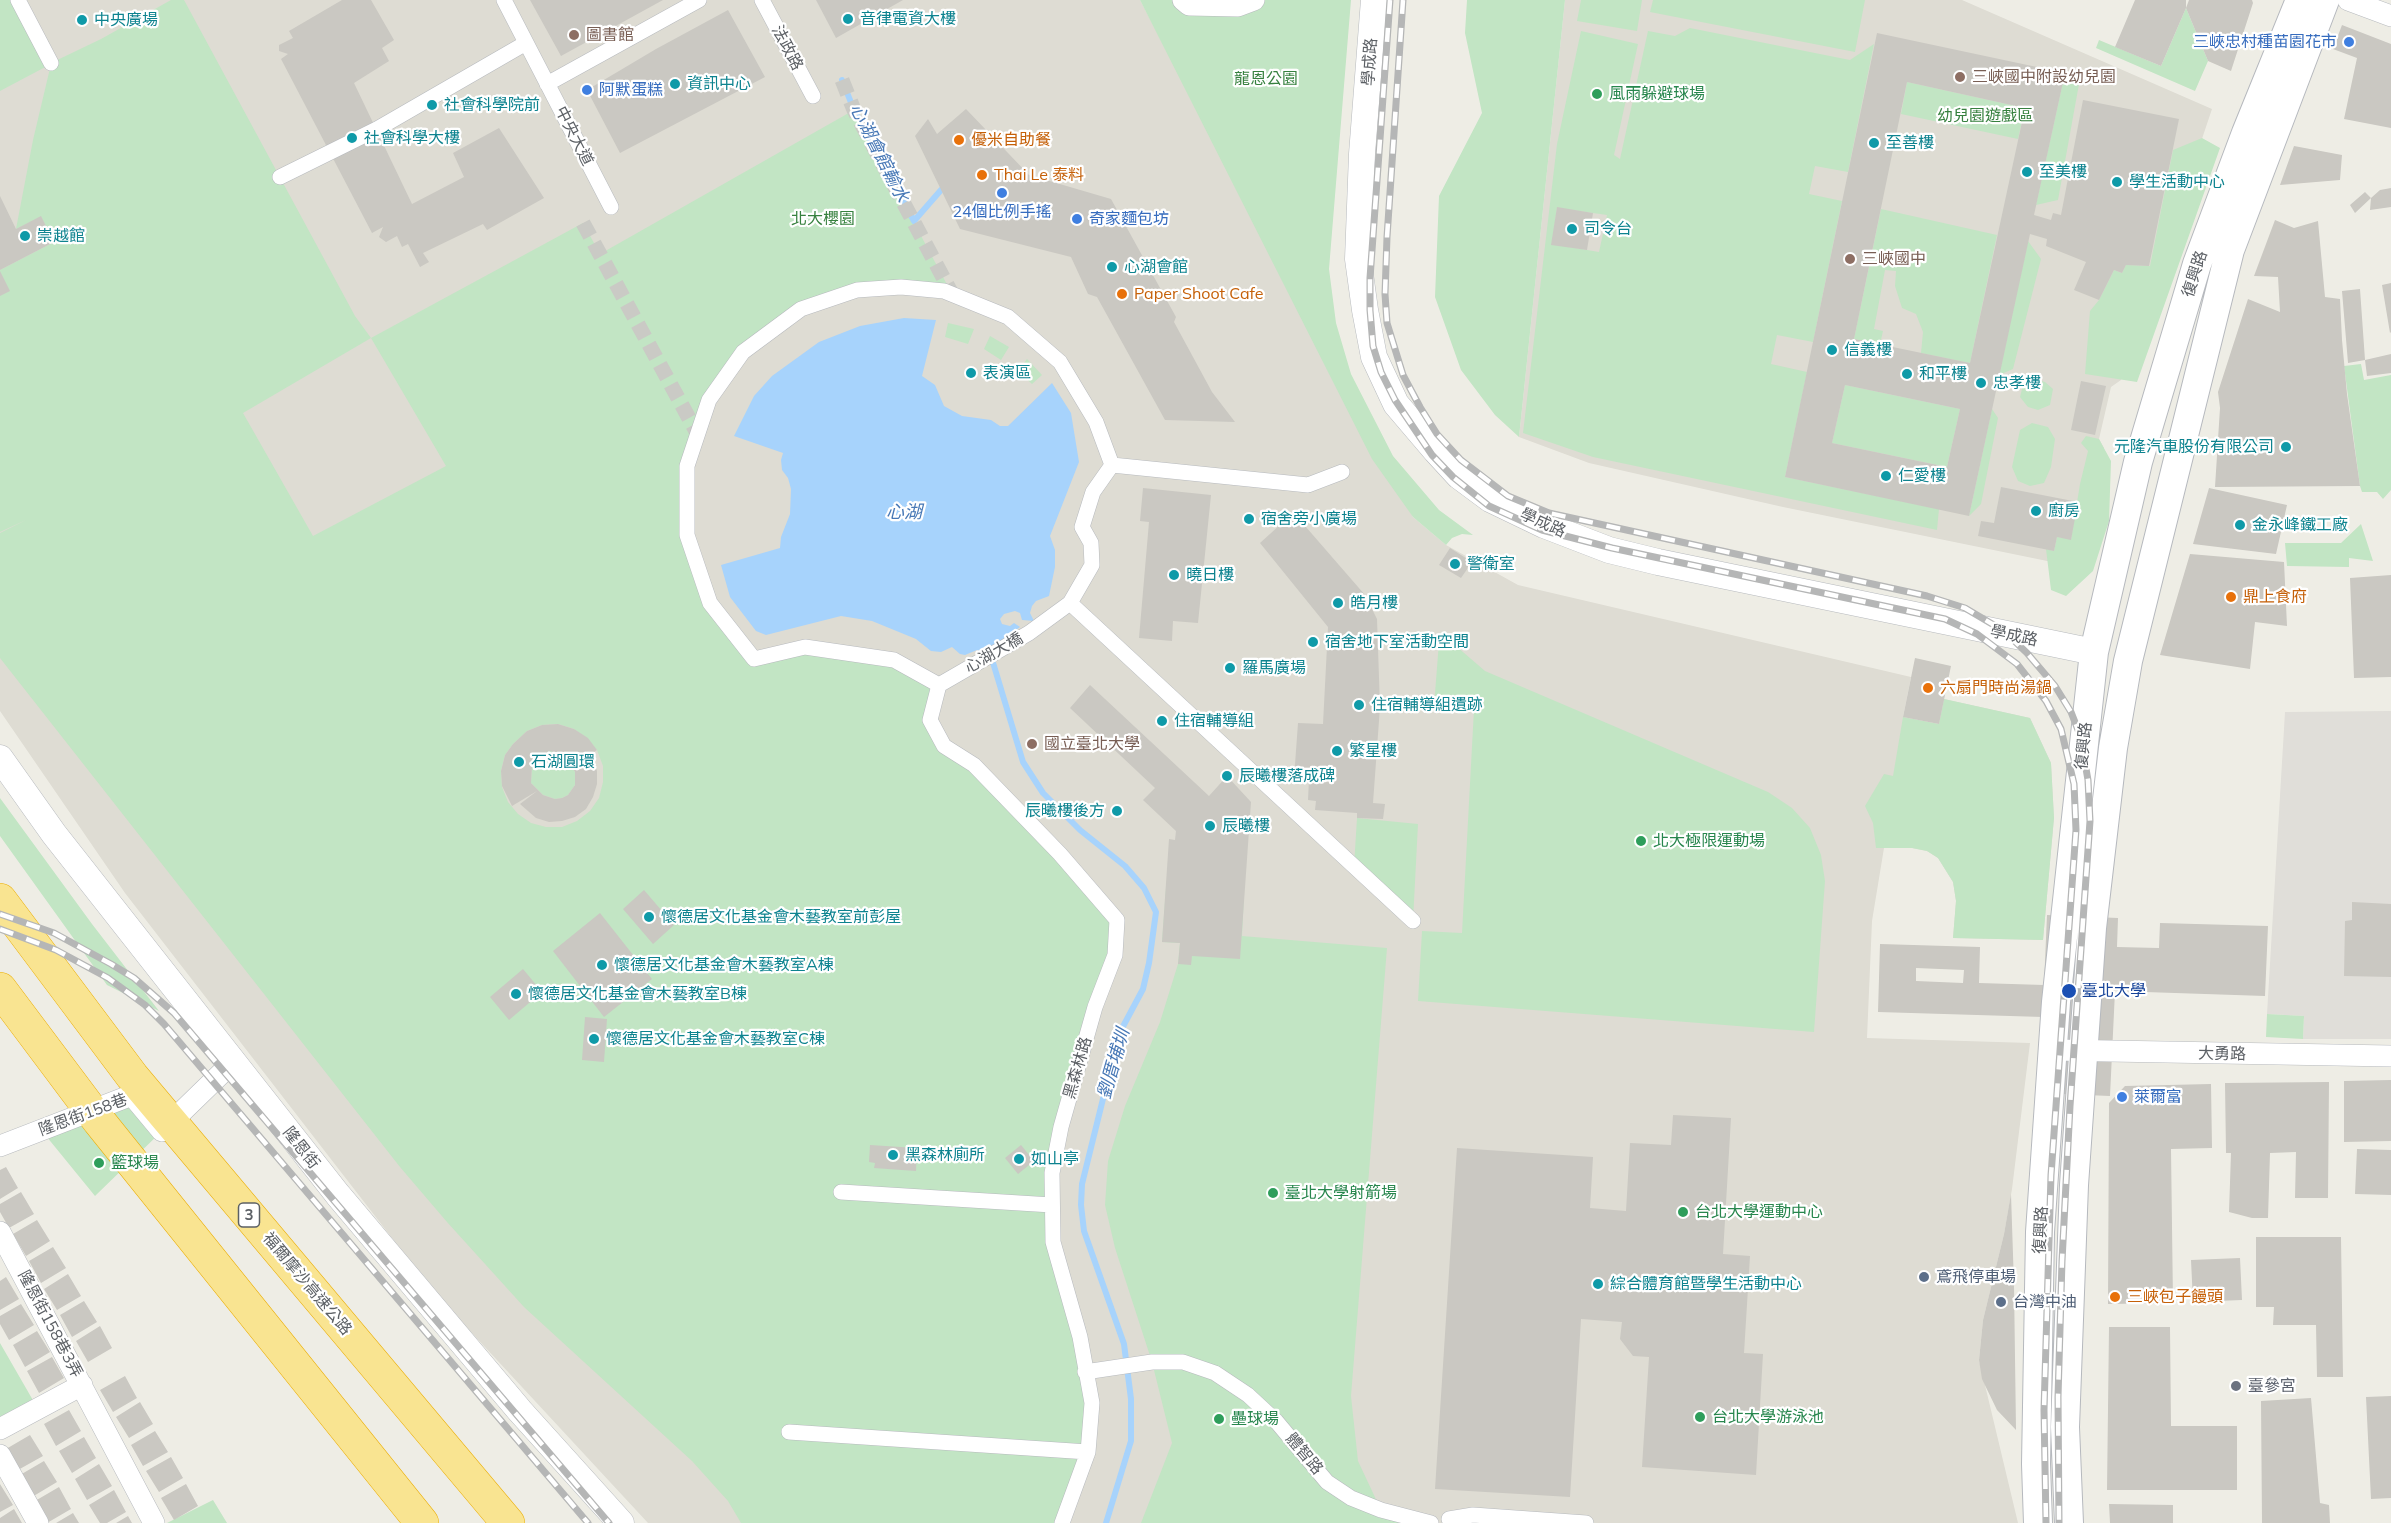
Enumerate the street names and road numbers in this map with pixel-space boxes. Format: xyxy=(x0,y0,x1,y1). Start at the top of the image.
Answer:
street label: 法政路 xyxy=(767,22,807,74)
street label: 學成路 xyxy=(1359,37,1381,87)
street label: 中央大道 xyxy=(551,103,597,169)
street label: 復興路 xyxy=(2178,248,2212,300)
street label: 學成路 xyxy=(1517,504,1569,542)
street label: 學成路 xyxy=(1989,622,2039,650)
street label: 心湖大橋 xyxy=(961,629,1027,677)
street label: 復興路 xyxy=(2072,721,2096,771)
street label: 黑森林路 xyxy=(1060,1035,1096,1101)
street label: 大勇路 xyxy=(2198,1044,2246,1064)
street label: 隆恩街158巷 xyxy=(36,1090,130,1140)
street label: 隆恩街 xyxy=(279,1123,323,1173)
road number: 3 xyxy=(238,1203,260,1227)
street label: 復興路 xyxy=(2030,1206,2052,1254)
street label: 福爾摩沙高速公路 xyxy=(259,1229,355,1339)
street label: 隆恩街158巷3弄 xyxy=(14,1267,86,1381)
street label: 體智路 xyxy=(1281,1429,1327,1479)

